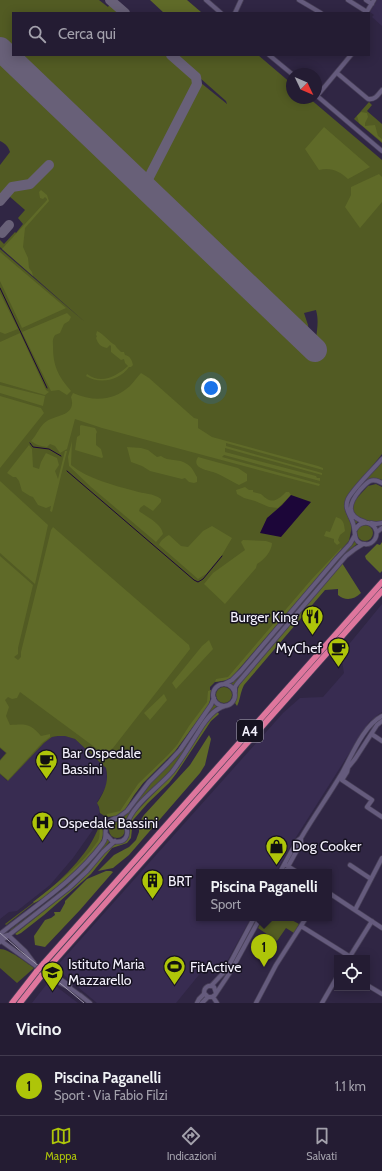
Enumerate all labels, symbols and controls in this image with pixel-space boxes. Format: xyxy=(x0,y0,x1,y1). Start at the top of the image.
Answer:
search box xyxy=(12,12,370,56)
icon: search xyxy=(26,23,48,45)
text: Cerca qui xyxy=(58,25,116,43)
north arrow xyxy=(286,68,322,104)
your location xyxy=(201,378,221,398)
restaurant icon: Burger King xyxy=(300,604,326,637)
place label: Burger King xyxy=(230,608,299,626)
cafe icon: MyChef xyxy=(325,635,351,668)
place label: MyChef xyxy=(276,639,322,657)
road number: A4 xyxy=(237,720,263,742)
place label: Bar Ospedale Bassini xyxy=(62,744,141,778)
cafe icon: Bar Ospedale Bassini xyxy=(34,748,60,781)
hospital icon: Ospedale Bassini xyxy=(29,810,55,843)
place label: Ospedale Bassini xyxy=(58,814,158,832)
shop icon: Dog Cooker xyxy=(263,833,289,866)
place label: Dog Cooker xyxy=(292,837,362,855)
building icon: BRT xyxy=(140,868,166,901)
popup xyxy=(196,869,332,921)
place label: BRT xyxy=(168,872,193,890)
text: Piscina Paganelli xyxy=(210,878,318,896)
text: Sport xyxy=(210,896,241,912)
pin: 1 xyxy=(251,934,277,967)
sports icon: FitActive xyxy=(162,954,188,987)
place label: Istituto Maria Mazzarello xyxy=(68,955,145,989)
map controls xyxy=(334,955,370,991)
button: locate xyxy=(334,955,370,991)
place label: FitActive xyxy=(190,958,241,976)
school or university icon: Istituto Maria Mazzarello xyxy=(39,959,65,992)
text: Vicino xyxy=(16,1019,61,1039)
text: Piscina Paganelli xyxy=(54,1069,161,1087)
text: 1 xyxy=(27,1078,31,1094)
text: 1.1 km xyxy=(335,1078,366,1094)
text: Sport · Via Fabio Filzi xyxy=(54,1087,168,1103)
tab: Mappa xyxy=(45,1125,77,1163)
tab: Indicazioni xyxy=(167,1125,216,1163)
tab: Salvati xyxy=(306,1125,337,1163)

